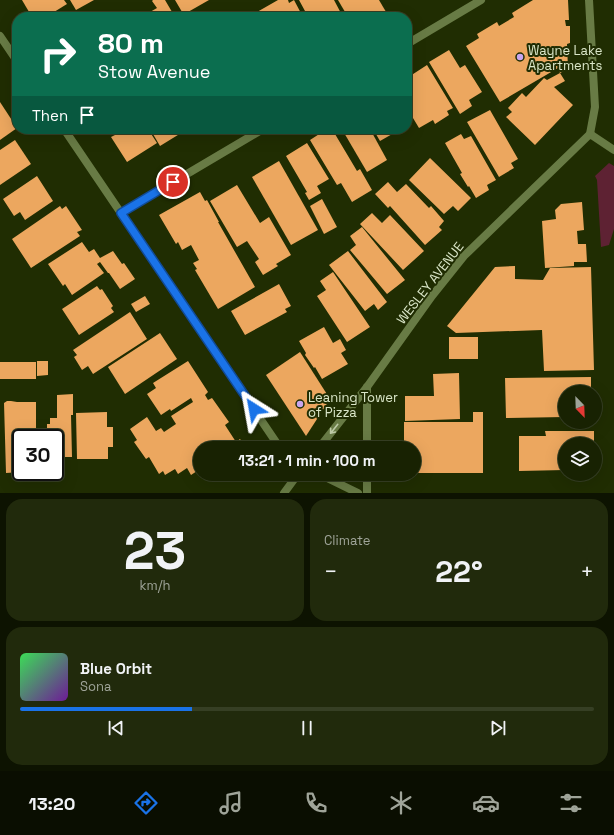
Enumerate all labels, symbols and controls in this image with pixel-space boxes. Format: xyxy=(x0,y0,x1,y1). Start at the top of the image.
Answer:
text: 80 m xyxy=(98,25,164,61)
icon: right xyxy=(32,28,84,80)
place label: Wayne Lake Apartments xyxy=(528,42,603,74)
marker: Wayne Lake Apartments xyxy=(515,52,525,62)
text: Stow Avenue xyxy=(98,60,210,83)
icon: arrive xyxy=(76,104,98,126)
text: Then xyxy=(32,106,68,125)
pin xyxy=(156,165,190,199)
icon: arrive xyxy=(162,171,184,193)
street label: WESLEY AVENUE xyxy=(393,239,467,327)
north arrow xyxy=(558,385,602,429)
map controls xyxy=(558,385,602,481)
position arrow xyxy=(233,388,275,430)
place label: Leaning Tower of Pizza xyxy=(308,389,398,421)
marker: Leaning Tower of Pizza xyxy=(295,399,305,409)
one-way arrow xyxy=(330,423,339,434)
speed limit sign: 30 xyxy=(12,429,64,481)
button: layers xyxy=(558,437,602,481)
text: 13:21 · 1 min · 100 m xyxy=(238,451,376,470)
text: 23 xyxy=(124,518,186,584)
text: Climate xyxy=(324,532,370,549)
text: 22° xyxy=(435,552,483,591)
text: − xyxy=(324,557,338,585)
text: + xyxy=(580,557,594,585)
text: km/h xyxy=(140,577,170,594)
text: Blue Orbit xyxy=(80,659,152,678)
text: Sona xyxy=(80,678,111,695)
icon: previous xyxy=(105,717,127,739)
icon: pause xyxy=(296,717,318,739)
icon: next xyxy=(487,717,509,739)
icon: directions xyxy=(132,789,160,817)
icon: music xyxy=(217,789,245,817)
icon: phone xyxy=(302,789,330,817)
icon: climate xyxy=(387,789,415,817)
icon: car xyxy=(472,789,500,817)
icon: filters xyxy=(557,789,585,817)
text: 13:20 xyxy=(29,792,75,815)

